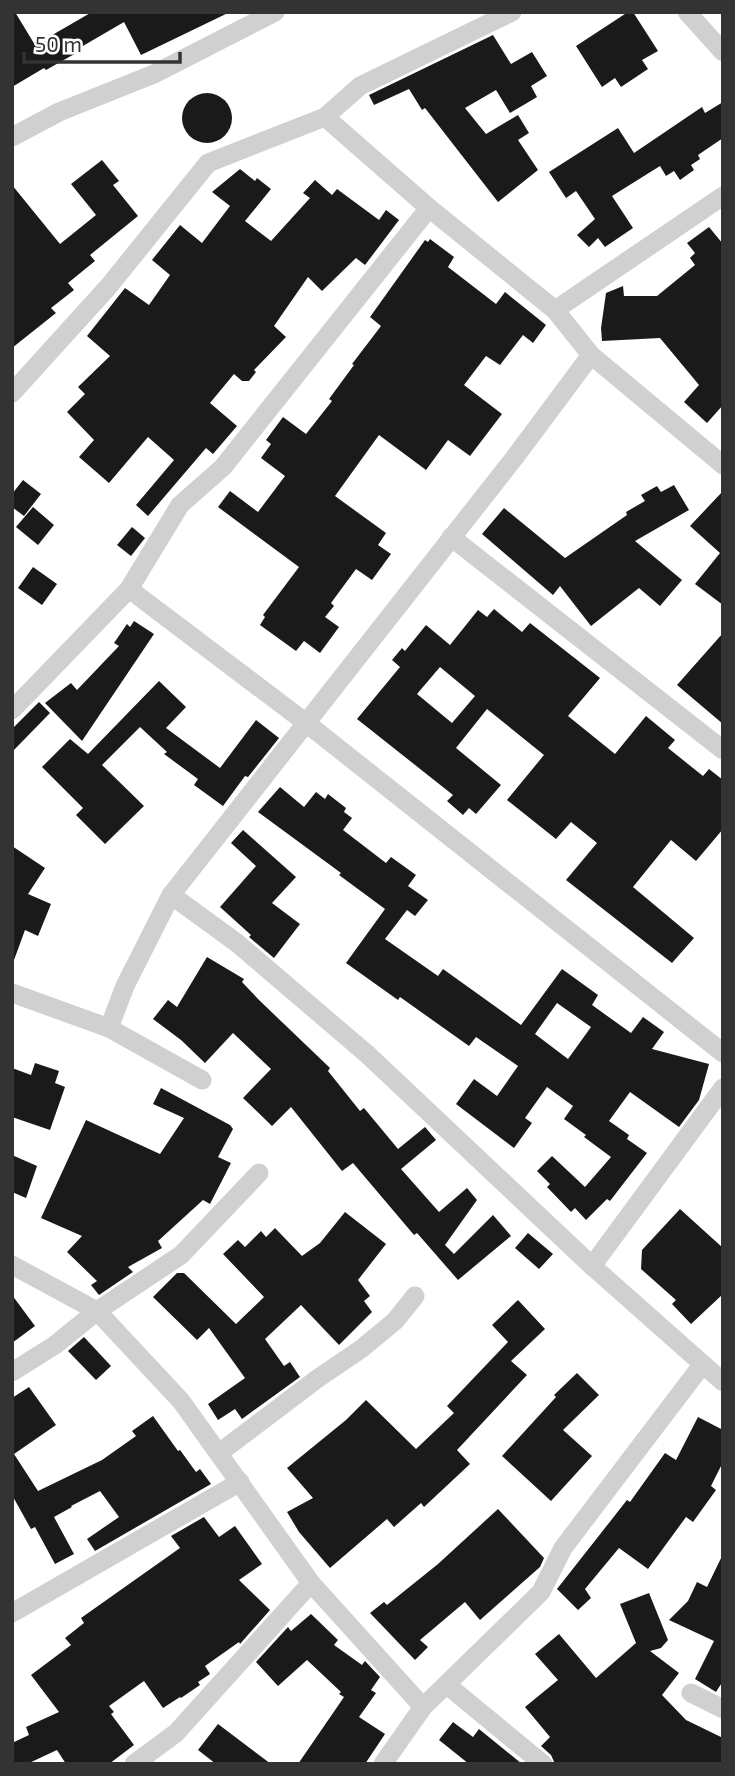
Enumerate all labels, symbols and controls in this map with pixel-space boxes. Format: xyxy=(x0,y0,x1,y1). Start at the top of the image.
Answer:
scale bar xyxy=(24,21,180,65)
text: 50 m xyxy=(35,31,82,56)

